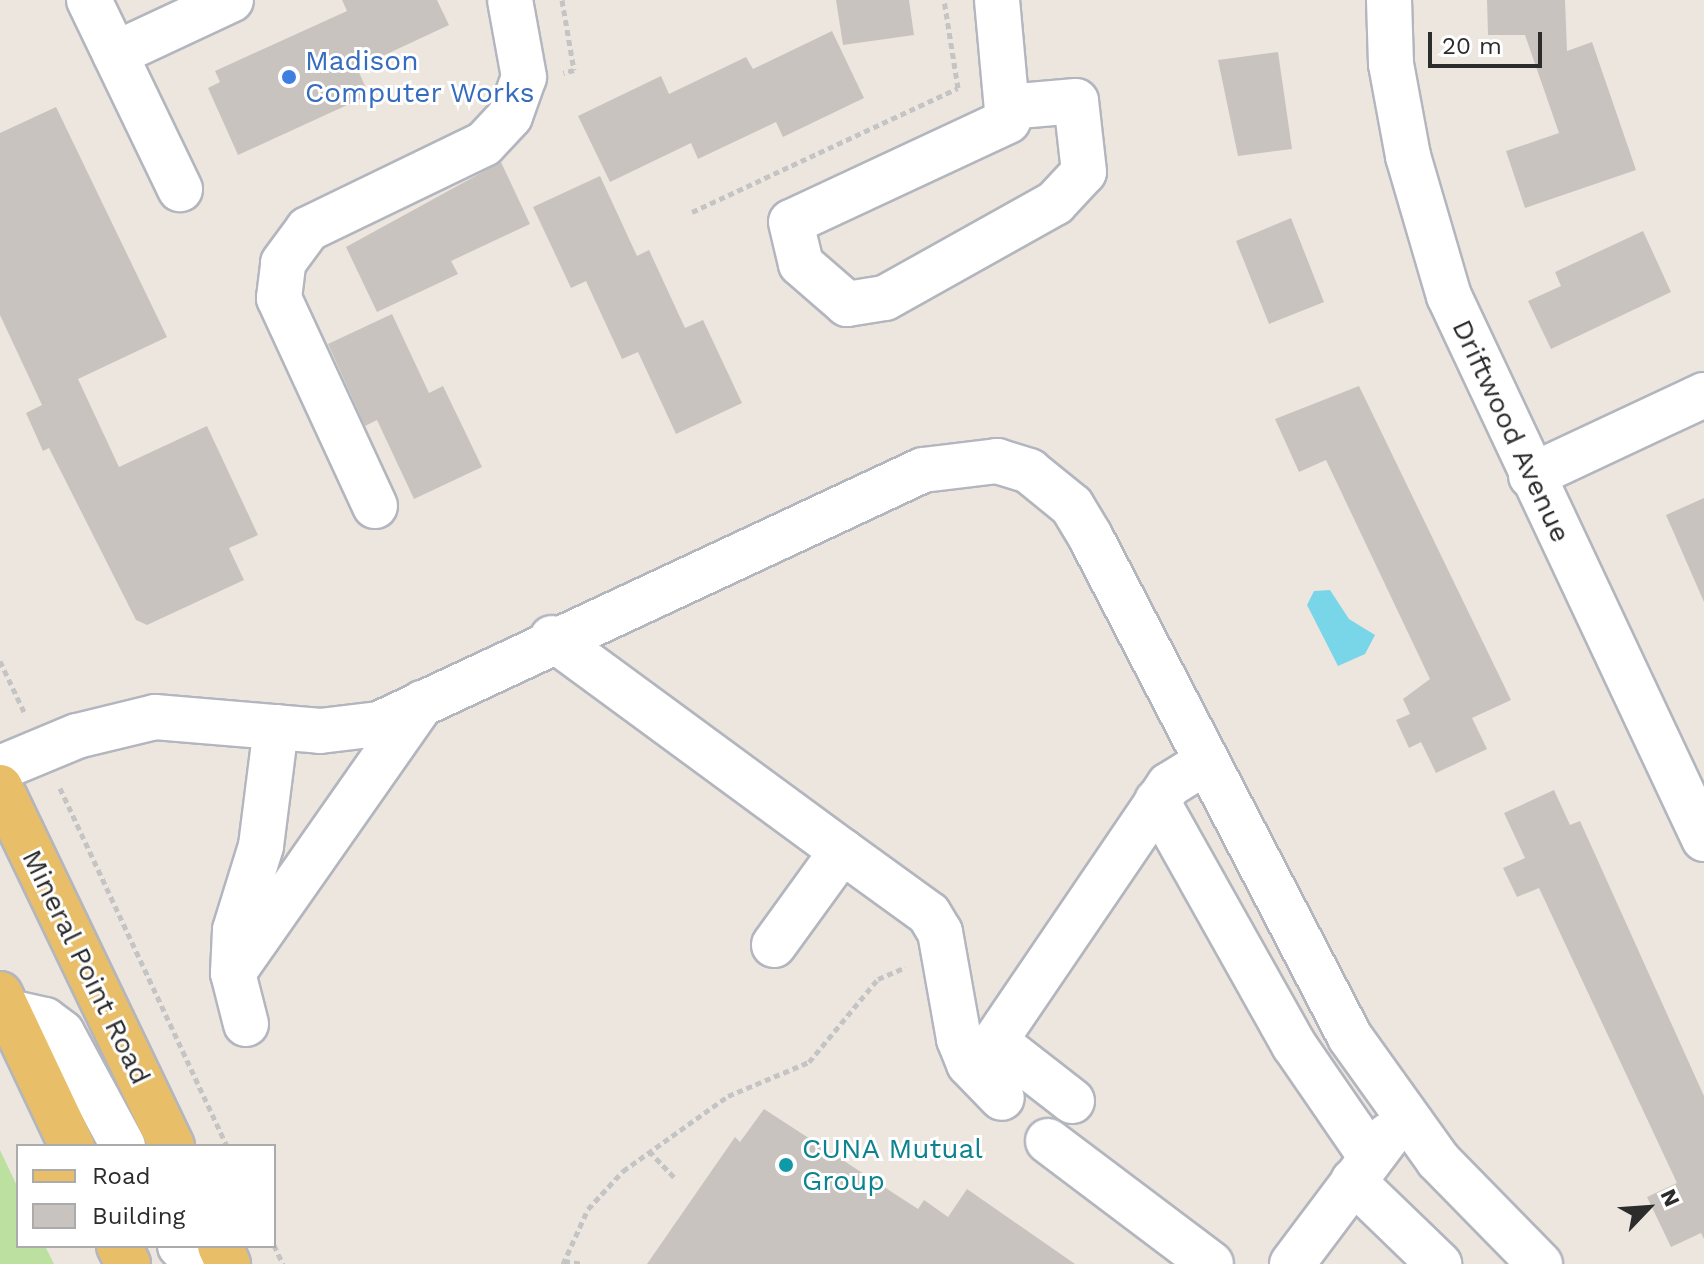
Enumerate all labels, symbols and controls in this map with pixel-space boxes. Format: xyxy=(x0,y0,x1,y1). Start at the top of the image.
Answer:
scale bar xyxy=(1432,16,1546,66)
text: 20 m xyxy=(1442,32,1502,60)
place label: Madison Computer Works xyxy=(305,44,536,110)
marker: Madison Computer Works xyxy=(280,68,298,86)
street label: Driftwood Avenue xyxy=(1444,314,1578,548)
street label: Mineral Point Road xyxy=(14,844,158,1090)
place label: CUNA Mutual Group xyxy=(802,1132,984,1198)
legend xyxy=(16,1144,276,1248)
marker: CUNA Mutual Group xyxy=(777,1156,795,1174)
text: Road xyxy=(92,1162,151,1190)
north arrow xyxy=(1608,1168,1688,1248)
text: N xyxy=(1655,1185,1685,1210)
text: Building xyxy=(92,1202,185,1230)

